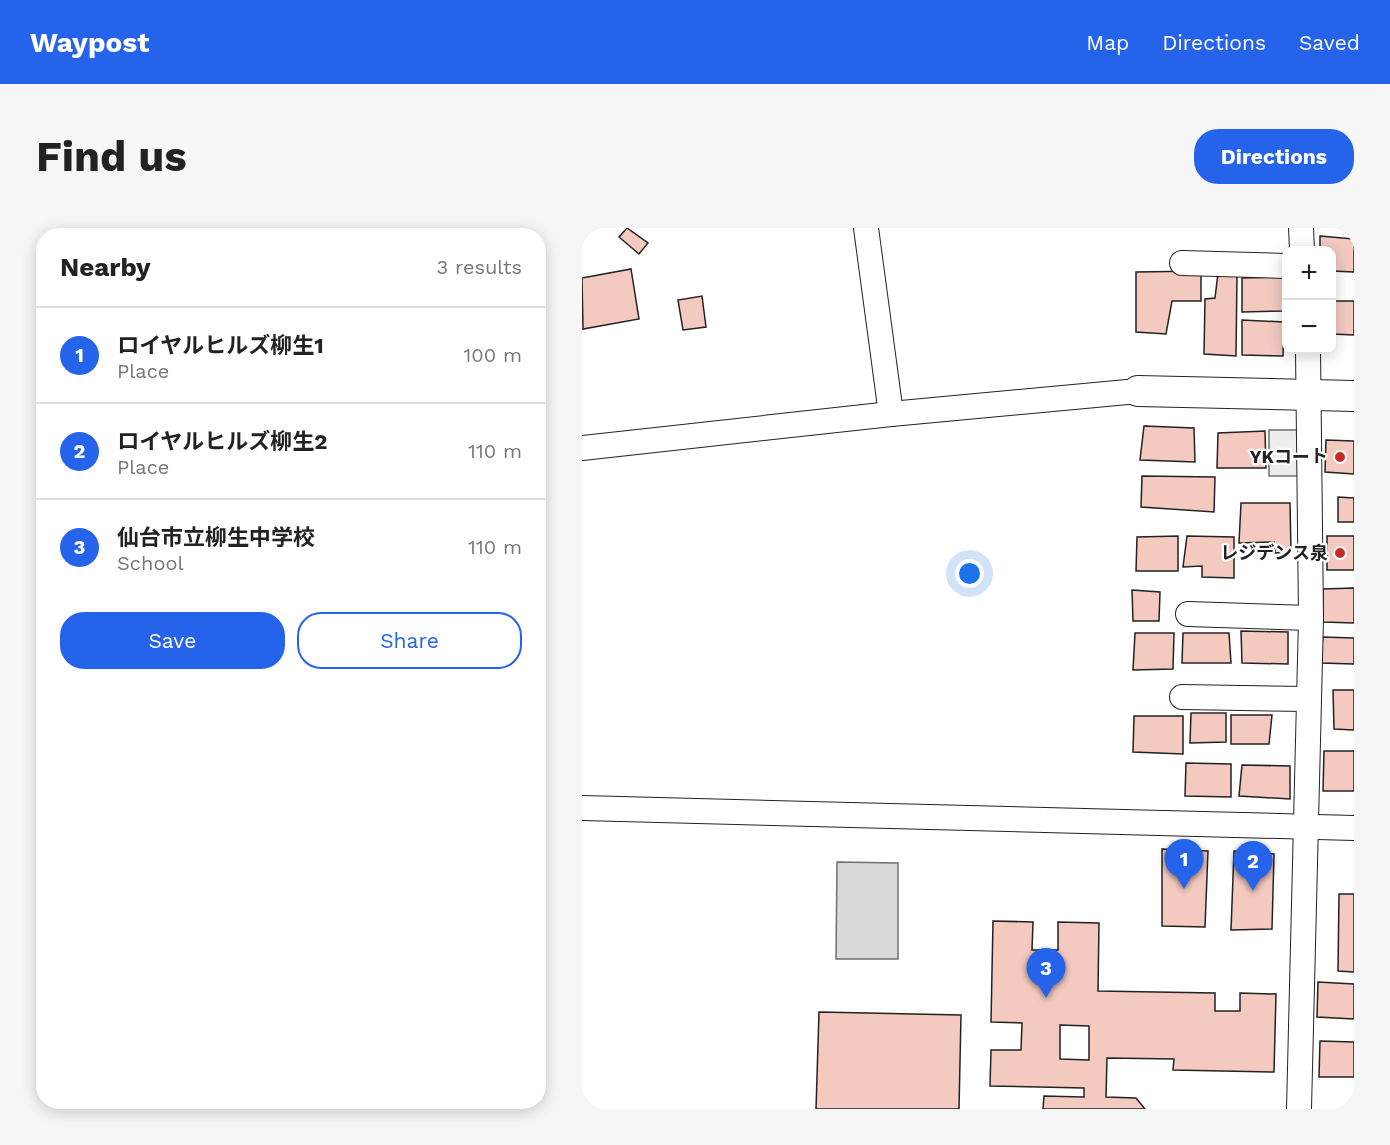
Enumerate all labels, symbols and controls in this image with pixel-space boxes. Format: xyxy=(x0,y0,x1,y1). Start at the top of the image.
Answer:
text: Waypost xyxy=(30,26,149,59)
text: Map xyxy=(1086,30,1129,55)
text: Directions xyxy=(1162,30,1266,55)
text: Saved xyxy=(1299,30,1360,55)
button: Directions xyxy=(1194,129,1354,184)
text: Find us xyxy=(36,132,187,181)
map controls xyxy=(1282,246,1336,354)
button: + xyxy=(1282,246,1336,300)
text: Nearby xyxy=(60,252,151,282)
text: 3 results xyxy=(437,255,522,279)
button: − xyxy=(1282,300,1336,354)
text: ロイヤルヒルズ柳生1 xyxy=(117,333,324,358)
text: 1 xyxy=(75,343,84,367)
text: 100 m xyxy=(463,343,522,367)
text: Place xyxy=(117,359,169,383)
text: ロイヤルヒルズ柳生2 xyxy=(117,429,327,454)
text: 2 xyxy=(74,439,85,463)
text: 110 m xyxy=(468,439,522,463)
place label: YKコート xyxy=(1250,446,1328,467)
marker: YKコート xyxy=(1333,450,1347,464)
text: Place xyxy=(117,455,169,479)
text: 仙台市立柳生中学校 xyxy=(117,525,315,550)
text: 3 xyxy=(74,535,85,559)
text: 110 m xyxy=(468,535,522,559)
place label: レジデンス泉 xyxy=(1220,542,1328,563)
marker: レジデンス泉 xyxy=(1333,546,1347,560)
text: School xyxy=(117,551,184,575)
your location xyxy=(955,559,984,588)
button: Save xyxy=(60,612,285,669)
button: Share xyxy=(297,612,522,669)
pin: 1 xyxy=(1164,840,1204,889)
pin: 2 xyxy=(1234,842,1272,891)
pin: 3 xyxy=(1026,948,1066,998)

